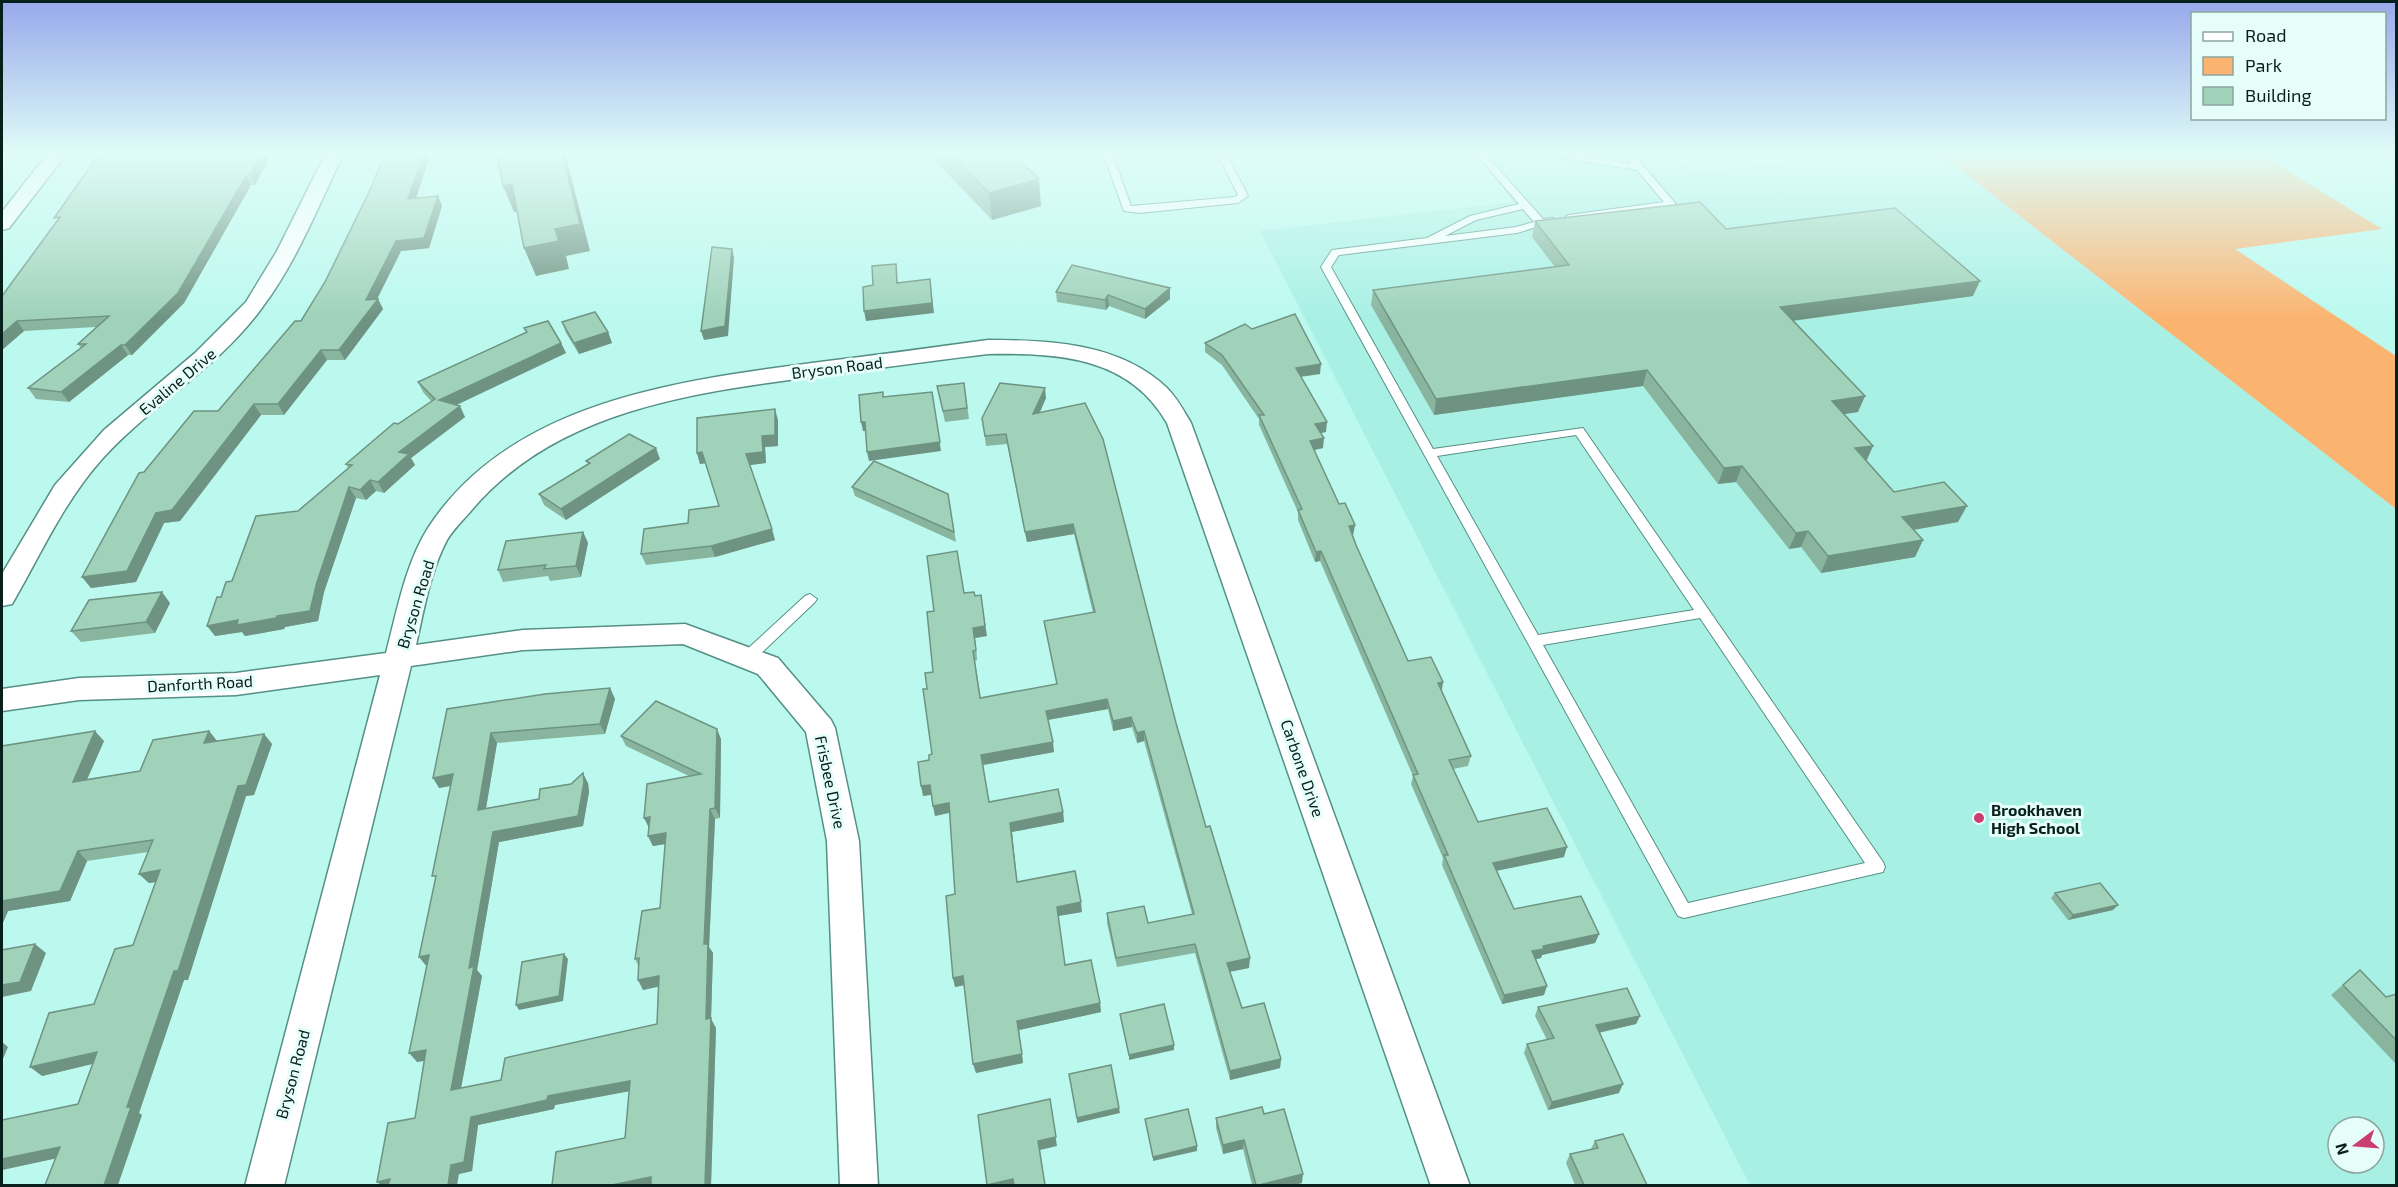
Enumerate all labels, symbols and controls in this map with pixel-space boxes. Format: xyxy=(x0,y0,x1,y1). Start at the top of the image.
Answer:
legend xyxy=(2191,12,2386,120)
text: Road xyxy=(2245,24,2286,46)
text: Park xyxy=(2245,54,2282,76)
text: Building xyxy=(2245,84,2312,106)
street label: Evaline Drive xyxy=(135,343,219,419)
street label: Bryson Road xyxy=(790,352,884,382)
street label: Bryson Road xyxy=(393,557,437,651)
street label: Danforth Road xyxy=(147,671,253,695)
street label: Carbone Drive xyxy=(1277,717,1329,819)
street label: Frisbee Drive xyxy=(812,734,850,830)
place label: Brookhaven High School xyxy=(1991,800,2082,837)
marker: Brookhaven High School xyxy=(1972,811,1986,825)
street label: Bryson Road xyxy=(271,1027,313,1121)
north arrow xyxy=(2326,1115,2386,1175)
text: N xyxy=(2330,1141,2352,1157)

